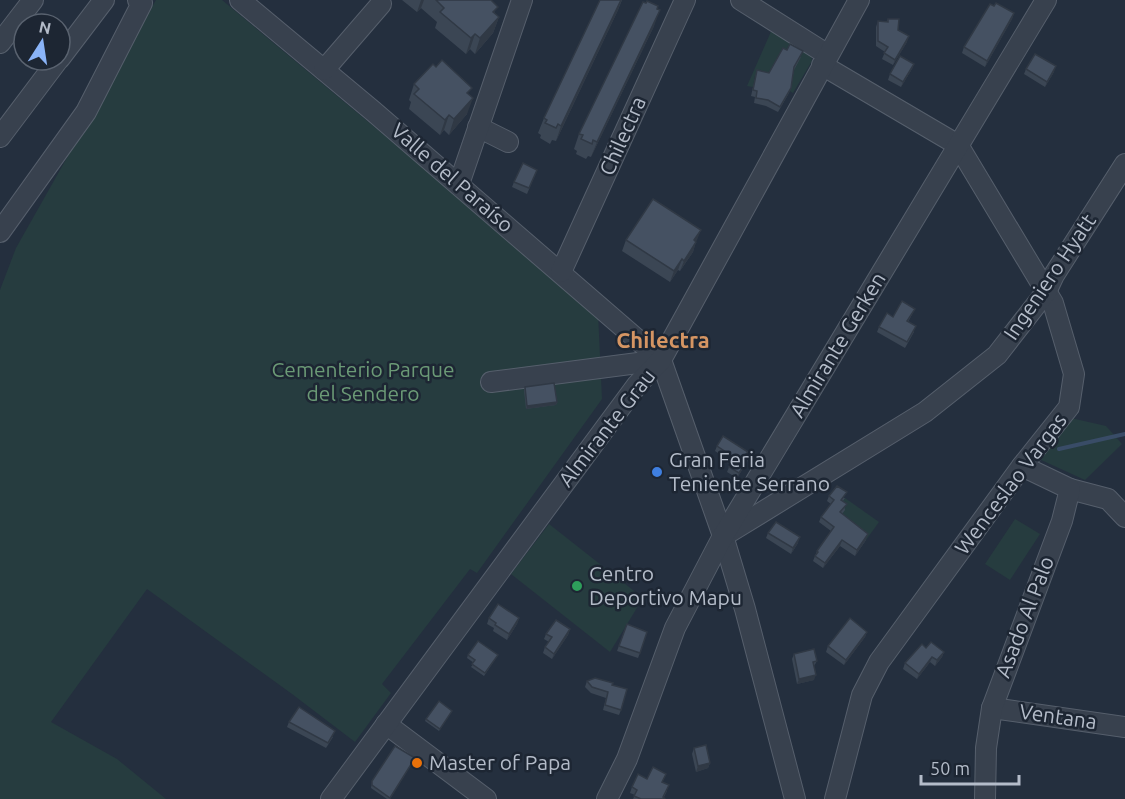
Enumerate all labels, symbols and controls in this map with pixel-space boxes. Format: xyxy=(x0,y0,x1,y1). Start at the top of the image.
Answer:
north arrow xyxy=(12,12,72,72)
text: N xyxy=(37,17,53,37)
street label: Chilectra xyxy=(594,92,650,179)
street label: Valle del Paraíso xyxy=(387,118,519,237)
street label: Ingeniero Hyatt xyxy=(998,209,1100,344)
street label: Almirante Gerken xyxy=(784,268,890,421)
district label: Chilectra xyxy=(616,327,710,352)
park label: Cementerio Parque del Sendero xyxy=(271,357,455,405)
street label: Almirante Grau xyxy=(553,364,659,491)
street label: Wenceslao Vargas xyxy=(949,408,1071,559)
place label: Gran Feria Teniente Serrano xyxy=(669,447,830,495)
marker: Gran Feria Teniente Serrano xyxy=(650,465,664,479)
street label: Asado Al Palo xyxy=(990,553,1058,681)
place label: Centro Deportivo Mapu xyxy=(589,561,742,609)
marker: Centro Deportivo Mapu xyxy=(570,579,584,593)
street label: Ventana xyxy=(1018,699,1098,733)
scale bar xyxy=(921,748,1018,786)
place label: Master of Papa xyxy=(429,750,571,774)
marker: Master of Papa xyxy=(410,756,424,770)
text: 50 m xyxy=(930,758,970,778)

